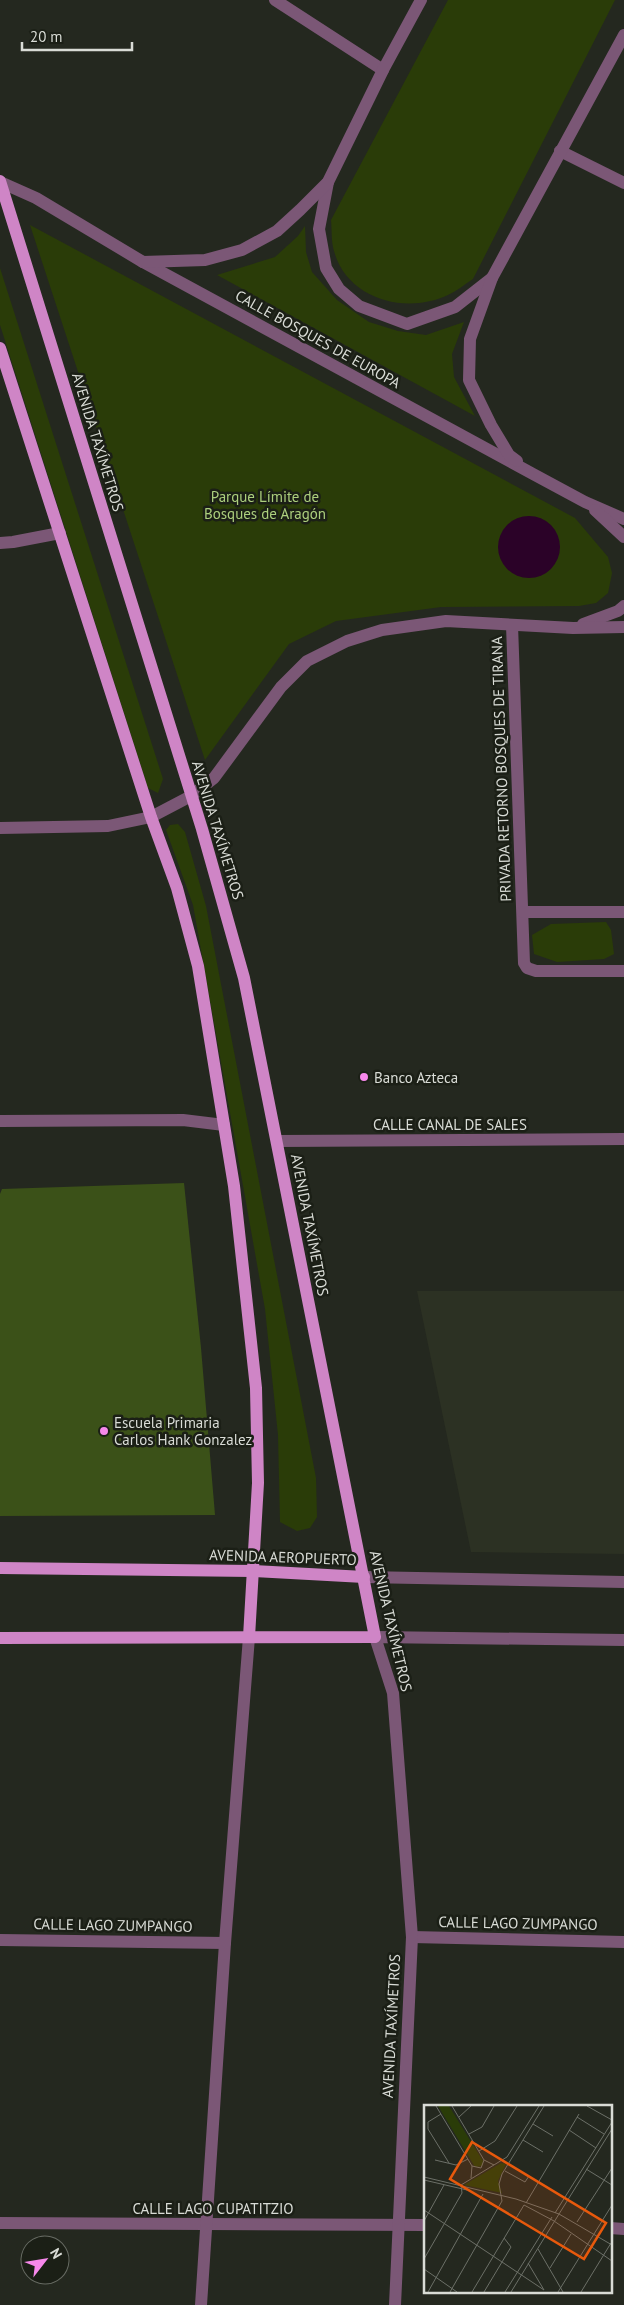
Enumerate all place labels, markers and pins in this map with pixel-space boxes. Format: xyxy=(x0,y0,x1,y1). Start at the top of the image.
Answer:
place label: Banco Azteca xyxy=(374,1068,458,1087)
marker: Banco Azteca xyxy=(358,1071,370,1083)
place label: Escuela Primaria Carlos Hank Gonzalez xyxy=(114,1413,252,1449)
marker: Escuela Primaria Carlos Hank Gonzalez xyxy=(98,1425,110,1437)

